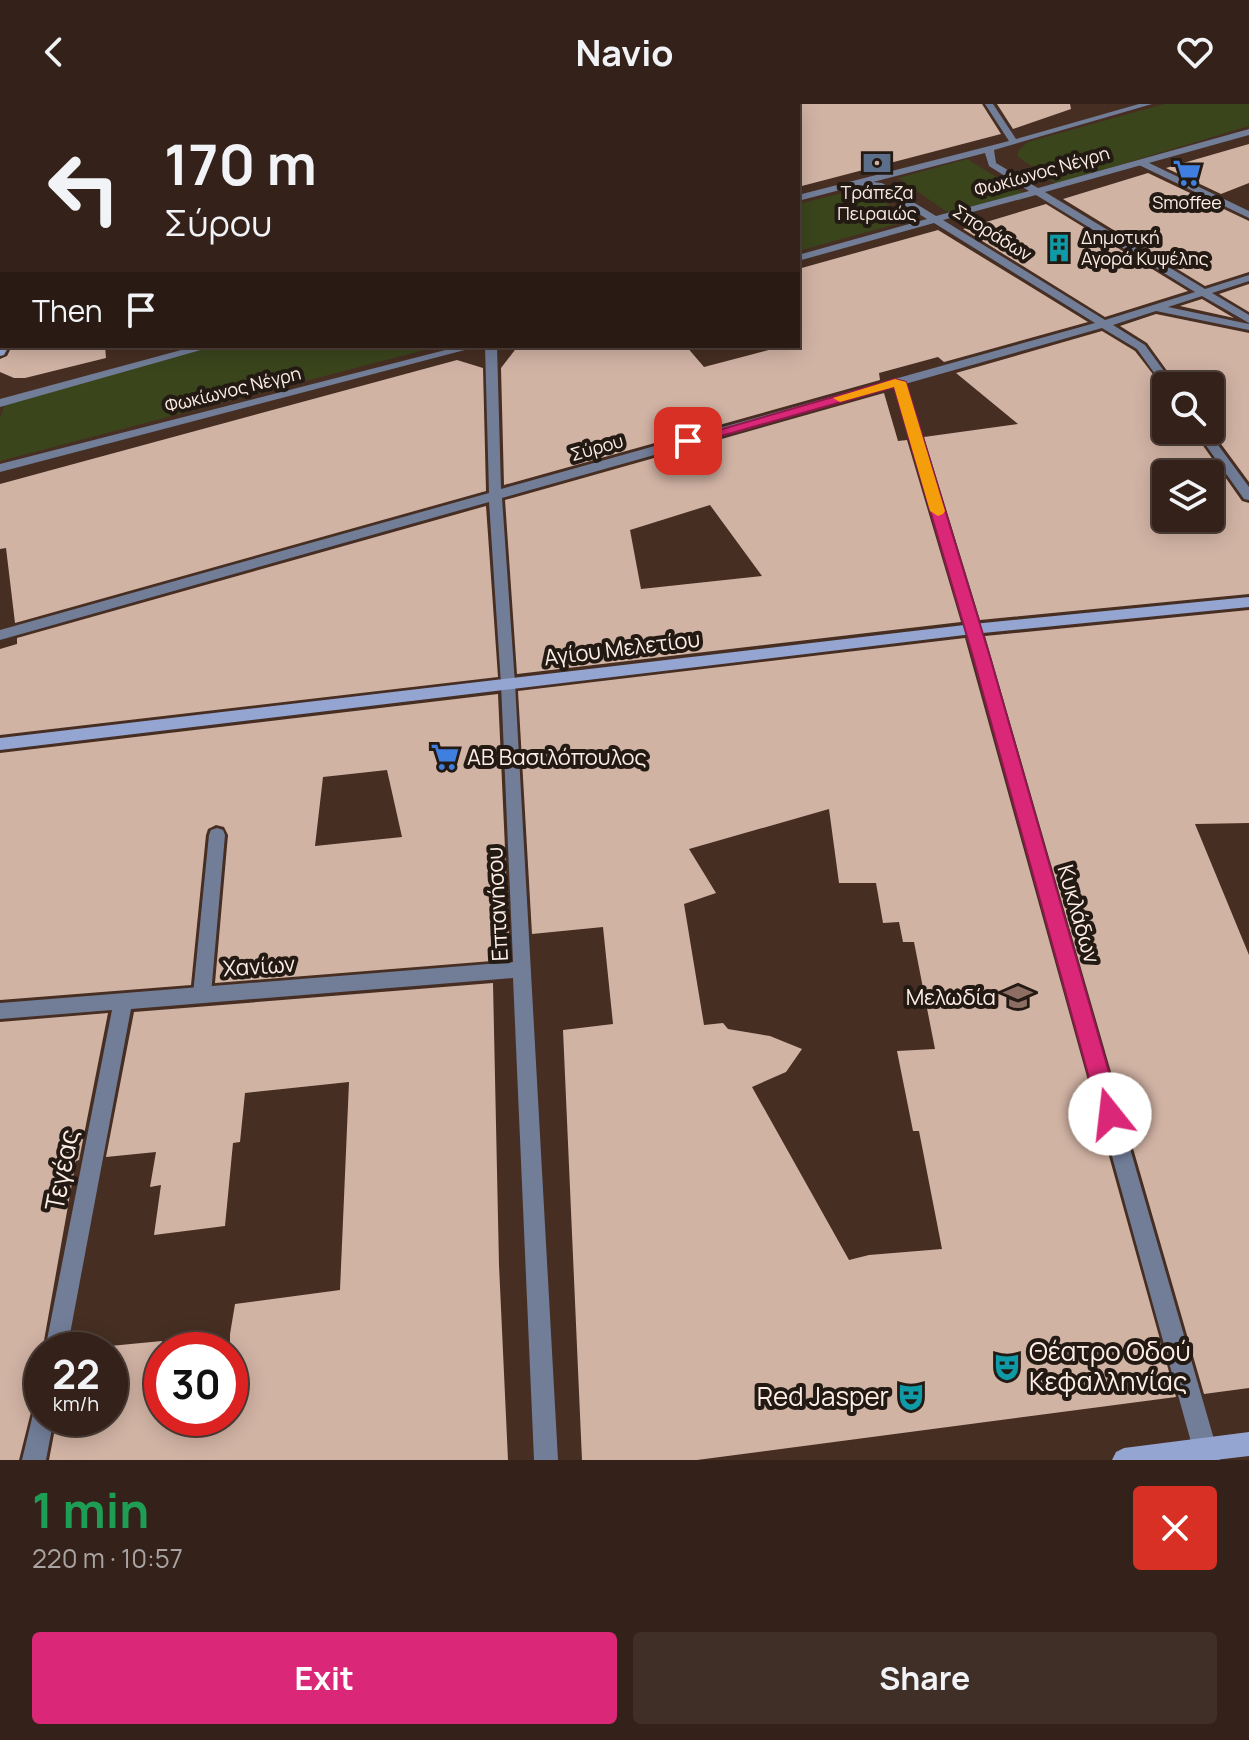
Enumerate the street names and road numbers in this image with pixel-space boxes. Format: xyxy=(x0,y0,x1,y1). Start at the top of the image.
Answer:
street label: Φωκίωνος Νέγρη xyxy=(971,140,1112,202)
street label: Σποράδων xyxy=(948,198,1037,266)
street label: Φωκίωνος Νέγρη xyxy=(162,361,303,418)
street label: Σύρου xyxy=(567,428,626,466)
street label: Αγίου Μελετίου xyxy=(542,624,702,672)
street label: Επτανήσου xyxy=(479,846,515,962)
street label: Κυκλάδων xyxy=(1051,861,1107,967)
street label: Χανίων xyxy=(222,949,296,983)
street label: Τεγέας xyxy=(36,1126,87,1214)

